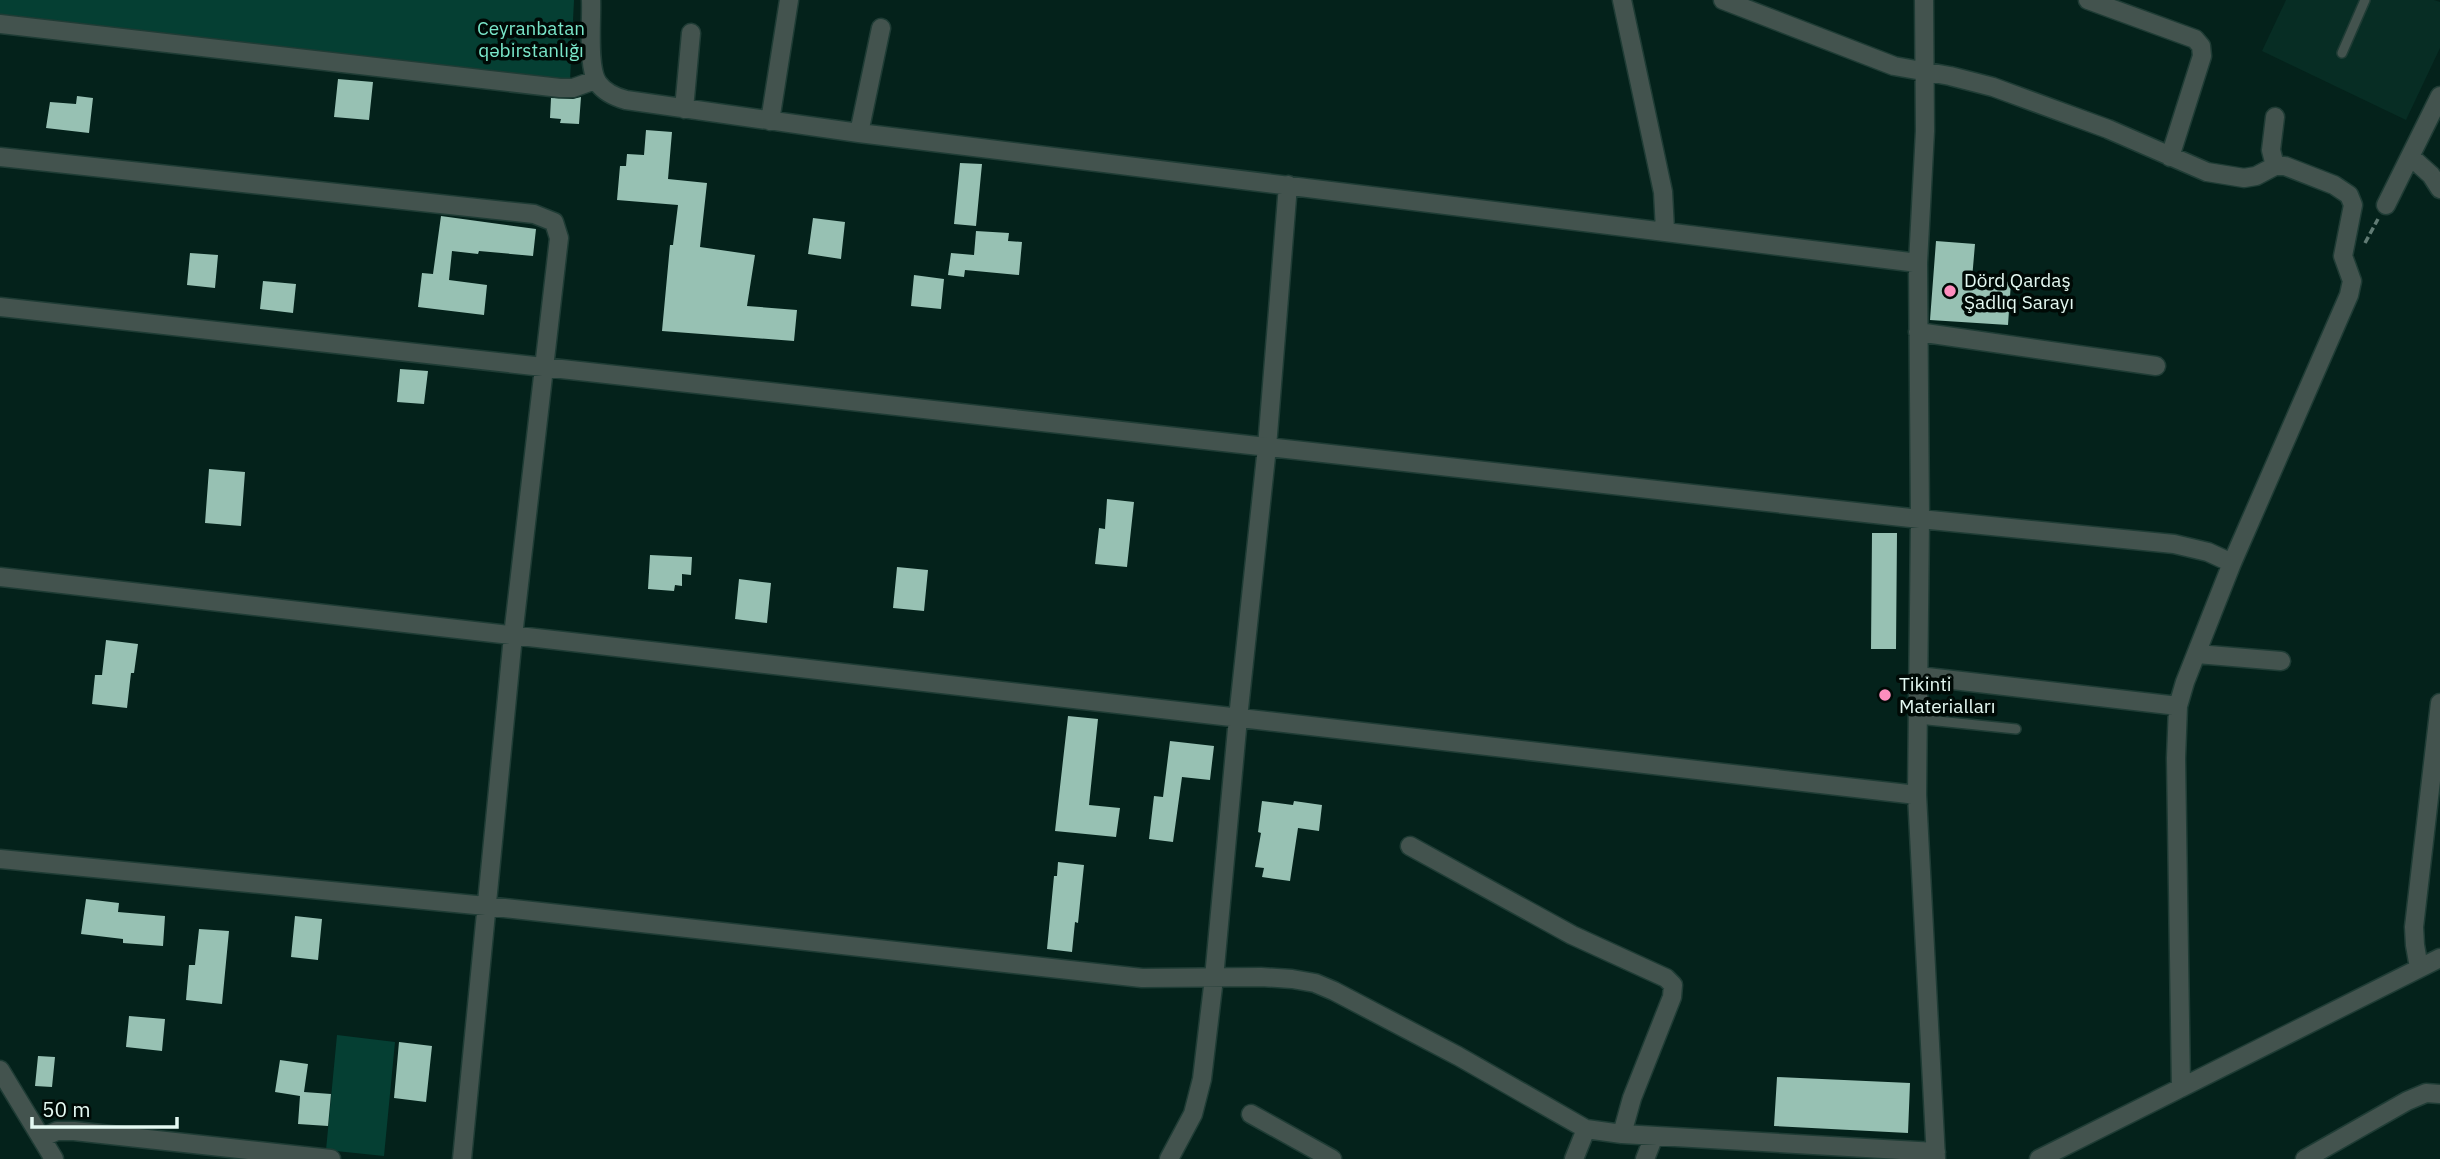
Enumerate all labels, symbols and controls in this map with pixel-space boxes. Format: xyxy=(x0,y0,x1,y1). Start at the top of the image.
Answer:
park label: Ceyranbatan qəbirstanlığı xyxy=(477,16,585,62)
place label: Dörd Qardaş Şadlıq Sarayı xyxy=(1964,268,2074,314)
marker: Dörd Qardaş Şadlıq Sarayı xyxy=(1942,283,1958,299)
place label: Tikinti Materialları xyxy=(1899,672,1996,718)
marker: Tikinti Materialları xyxy=(1877,687,1893,703)
scale bar xyxy=(32,1086,177,1130)
text: 50 m xyxy=(42,1095,91,1123)

